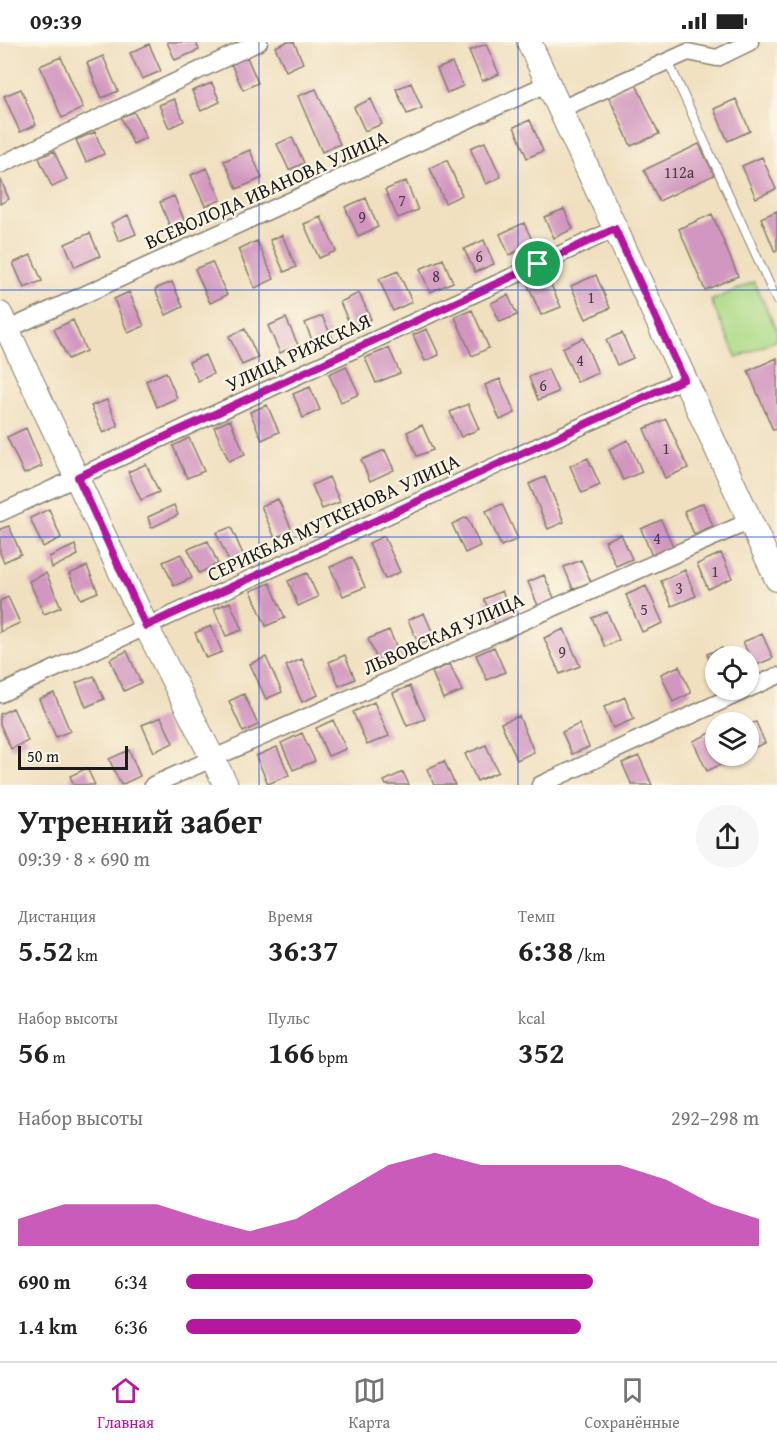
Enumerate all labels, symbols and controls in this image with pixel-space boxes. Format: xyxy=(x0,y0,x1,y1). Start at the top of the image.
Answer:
text: 09:39 xyxy=(30,5,82,37)
street label: ВСЕВОЛОДА ИВАНОВА УЛИЦА xyxy=(140,122,392,256)
house number: 112а xyxy=(664,160,695,184)
house number: 7 xyxy=(398,188,406,212)
house number: 9 xyxy=(358,205,366,229)
pin xyxy=(512,238,563,289)
house number: 6 xyxy=(475,244,483,268)
icon: arrive xyxy=(521,247,554,280)
house number: 8 xyxy=(432,264,440,288)
house number: 1 xyxy=(587,285,595,309)
street label: УЛИЦА РИЖСКАЯ xyxy=(221,306,375,398)
house number: 4 xyxy=(576,348,584,372)
house number: 6 xyxy=(539,373,547,397)
house number: 1 xyxy=(662,436,670,460)
street label: СЕРИКБАЯ МУТКЕНОВА УЛИЦА xyxy=(202,446,464,588)
house number: 4 xyxy=(653,526,661,550)
house number: 1 xyxy=(711,559,719,583)
house number: 3 xyxy=(675,576,683,600)
street label: ЛЬВОВСКАЯ УЛИЦА xyxy=(358,584,528,682)
house number: 5 xyxy=(640,597,648,621)
house number: 9 xyxy=(558,640,566,664)
map controls xyxy=(705,646,759,766)
button: locate xyxy=(705,646,759,700)
button: layers xyxy=(705,712,759,766)
scale bar xyxy=(18,743,128,770)
text: 50 m xyxy=(27,744,59,768)
text: Утренний забег xyxy=(18,797,262,845)
button: share xyxy=(696,805,759,868)
text: 09:39 · 8 × 690 m xyxy=(18,844,150,873)
text: Дистанция xyxy=(18,904,96,928)
text: Время xyxy=(268,904,313,928)
text: Темп xyxy=(518,904,555,928)
text: 5.52 xyxy=(18,928,73,972)
text: 36:37 xyxy=(268,928,339,972)
text: 6:38 xyxy=(518,928,573,972)
text: km xyxy=(73,943,98,967)
text: /km xyxy=(573,943,605,967)
text: Набор высоты xyxy=(18,1006,118,1030)
text: Пульс xyxy=(268,1006,310,1030)
text: kcal xyxy=(518,1006,545,1030)
text: 56 xyxy=(18,1030,49,1074)
text: 166 xyxy=(268,1030,315,1074)
text: 352 xyxy=(518,1030,565,1074)
text: m xyxy=(49,1045,66,1069)
text: bpm xyxy=(315,1045,348,1069)
text: Набор высоты xyxy=(18,1103,143,1132)
text: 292–298 m xyxy=(671,1103,759,1132)
text: 690 m xyxy=(18,1267,71,1296)
text: 6:34 xyxy=(114,1267,148,1296)
text: 1.4 km xyxy=(18,1312,77,1341)
text: 6:36 xyxy=(114,1312,148,1341)
tab: Главная xyxy=(97,1374,154,1434)
tab: Карта xyxy=(349,1374,390,1434)
tab: Сохранённые xyxy=(584,1374,680,1434)

